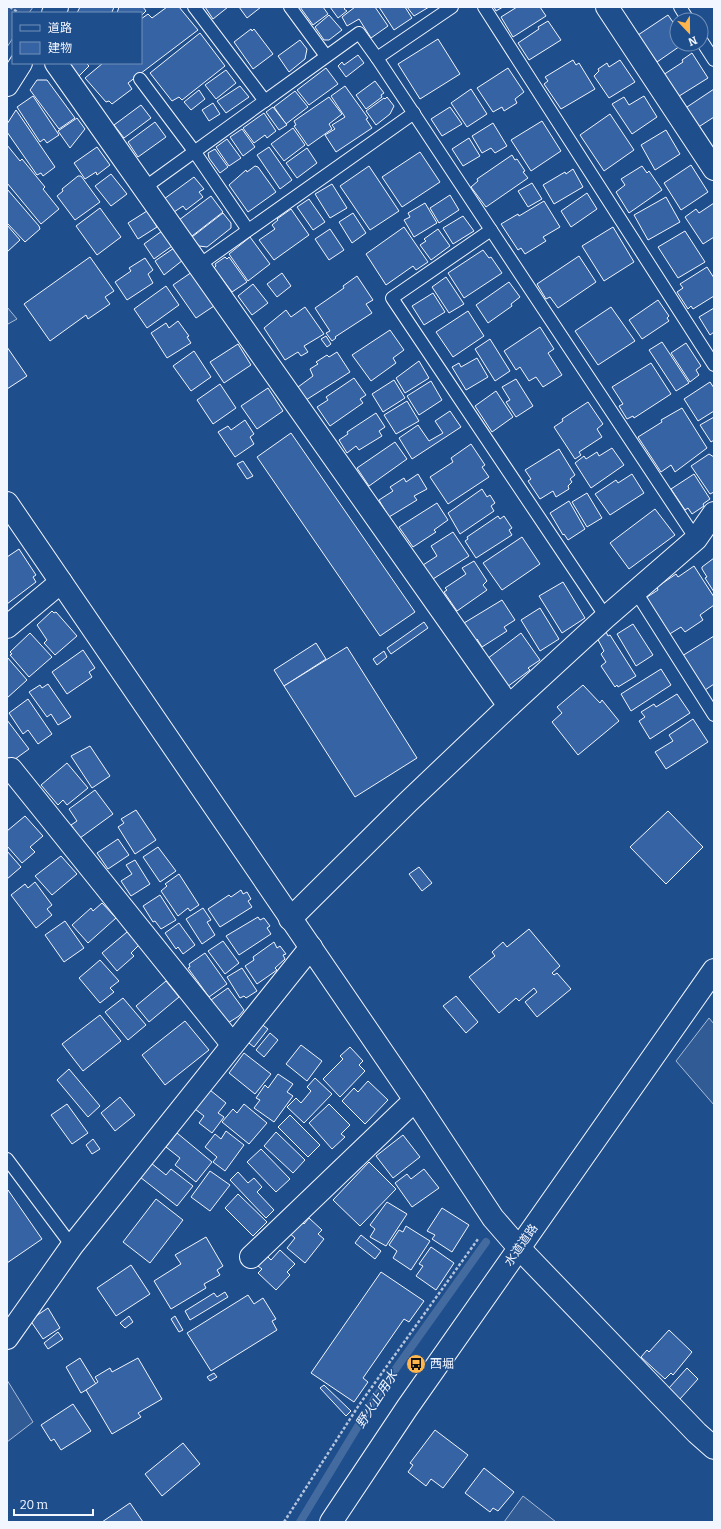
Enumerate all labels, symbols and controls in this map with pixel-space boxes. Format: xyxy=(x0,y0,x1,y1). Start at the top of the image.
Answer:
legend xyxy=(12,12,142,64)
north arrow xyxy=(669,12,709,52)
text: 道路 xyxy=(48,21,72,35)
text: N xyxy=(686,33,699,49)
text: 建物 xyxy=(48,41,72,55)
street label: 水道道路 xyxy=(501,1221,541,1269)
bus stop icon: 西堀 xyxy=(405,1353,427,1375)
place label: 西堀 xyxy=(430,1357,454,1371)
water label: 野火止用水 xyxy=(352,1366,401,1431)
scale bar xyxy=(14,1491,93,1517)
text: 20 m xyxy=(20,1498,49,1512)

